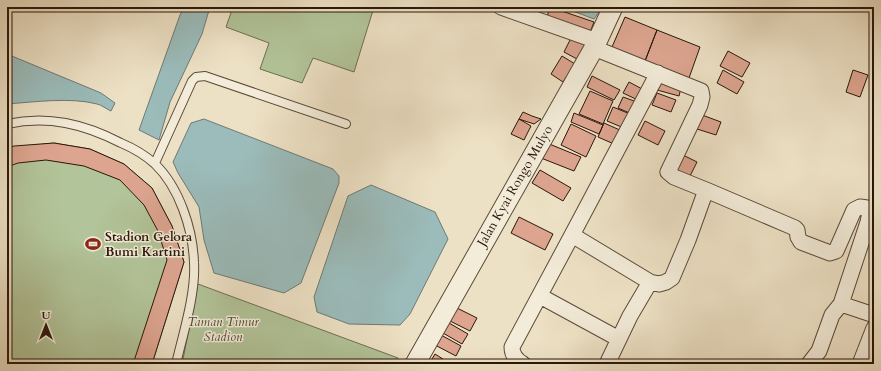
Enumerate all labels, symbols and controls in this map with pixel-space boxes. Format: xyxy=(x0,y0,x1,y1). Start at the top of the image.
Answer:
street label: Jalan Kyai Rongo Mulyo xyxy=(472,122,557,252)
place label: Stadion Gelora Bumi Kartini xyxy=(105,228,193,261)
sports icon: Stadion Gelora Bumi Kartini xyxy=(84,235,102,253)
north arrow xyxy=(26,305,66,345)
text: U xyxy=(42,308,51,323)
park label: Taman Timur Stadion xyxy=(187,313,259,346)

